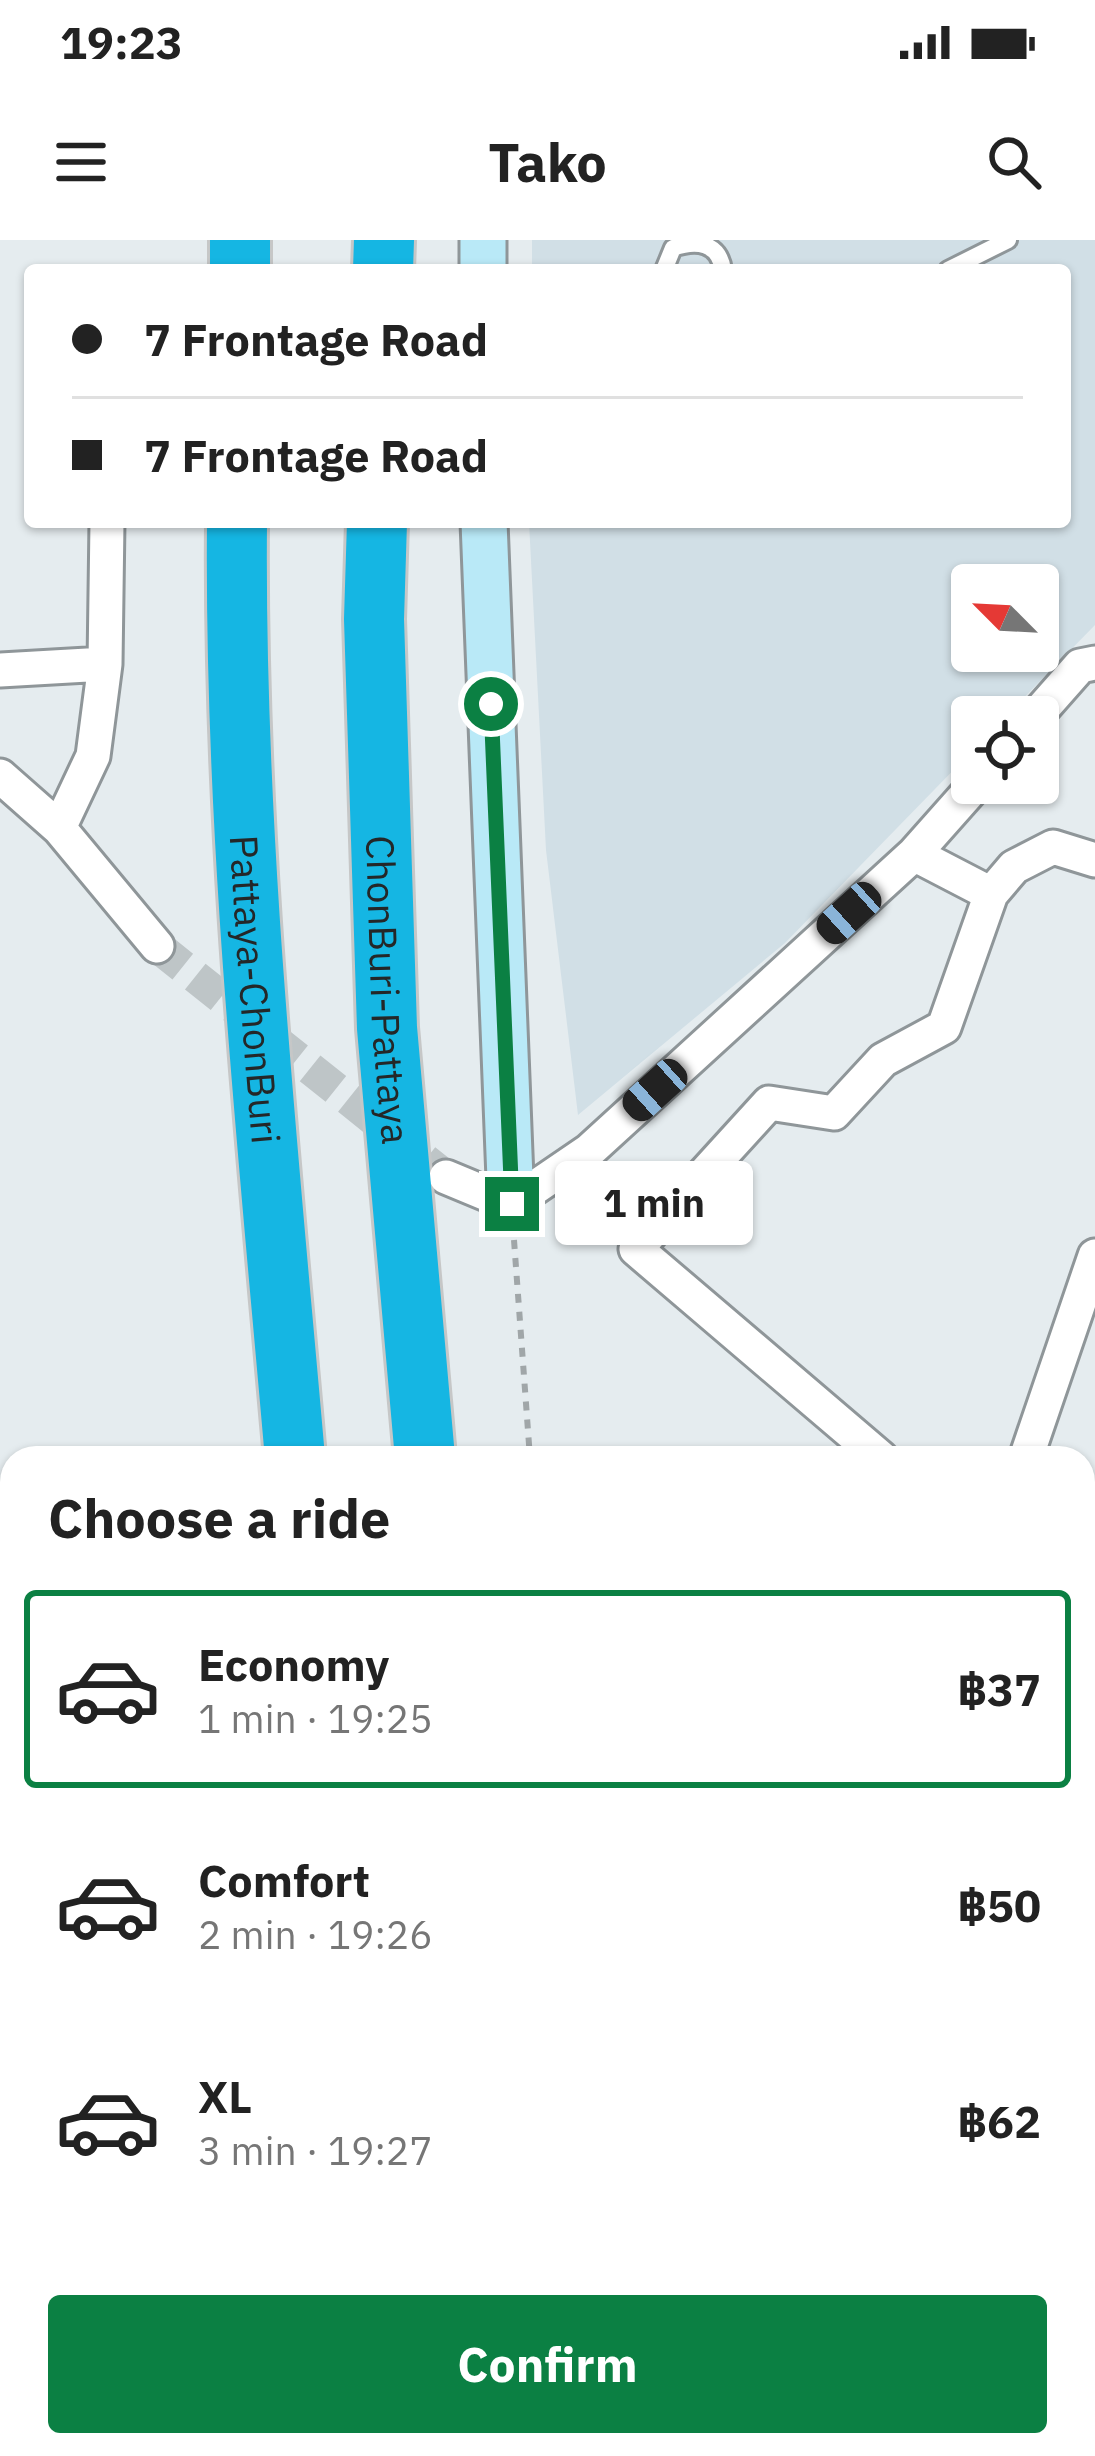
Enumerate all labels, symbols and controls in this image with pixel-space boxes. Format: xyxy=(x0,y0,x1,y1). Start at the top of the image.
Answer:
text: 19:23 xyxy=(60,13,183,71)
text: Tako xyxy=(488,127,607,197)
icon: menu xyxy=(48,129,114,195)
icon: search xyxy=(981,129,1047,195)
text: 7 Frontage Road xyxy=(144,310,488,368)
text: 7 Frontage Road xyxy=(144,426,488,484)
north arrow xyxy=(951,564,1059,672)
map controls xyxy=(951,564,1059,804)
route start xyxy=(464,677,518,731)
button: locate xyxy=(951,696,1059,804)
street label: Pattaya-ChonBuri xyxy=(219,834,292,1146)
street label: ChonBuri-Pattaya xyxy=(355,834,423,1146)
car xyxy=(810,876,888,950)
car xyxy=(616,1053,694,1127)
callout: 1 min xyxy=(554,1162,752,1246)
route end xyxy=(485,1177,539,1231)
text: 1 min xyxy=(603,1177,705,1228)
text: Choose a ride xyxy=(48,1483,390,1553)
icon: car xyxy=(54,1635,162,1743)
text: Economy xyxy=(198,1635,389,1693)
text: ฿37 xyxy=(957,1660,1041,1718)
text: 1 min · 19:25 xyxy=(198,1693,433,1744)
icon: car xyxy=(54,1851,162,1959)
text: Comfort xyxy=(198,1851,370,1909)
text: ฿50 xyxy=(957,1876,1041,1934)
text: 2 min · 19:26 xyxy=(198,1909,433,1960)
icon: car xyxy=(54,2067,162,2175)
text: XL xyxy=(198,2067,252,2125)
text: ฿62 xyxy=(957,2092,1041,2150)
text: 3 min · 19:27 xyxy=(198,2125,433,2176)
button: Confirm xyxy=(48,2295,1047,2433)

